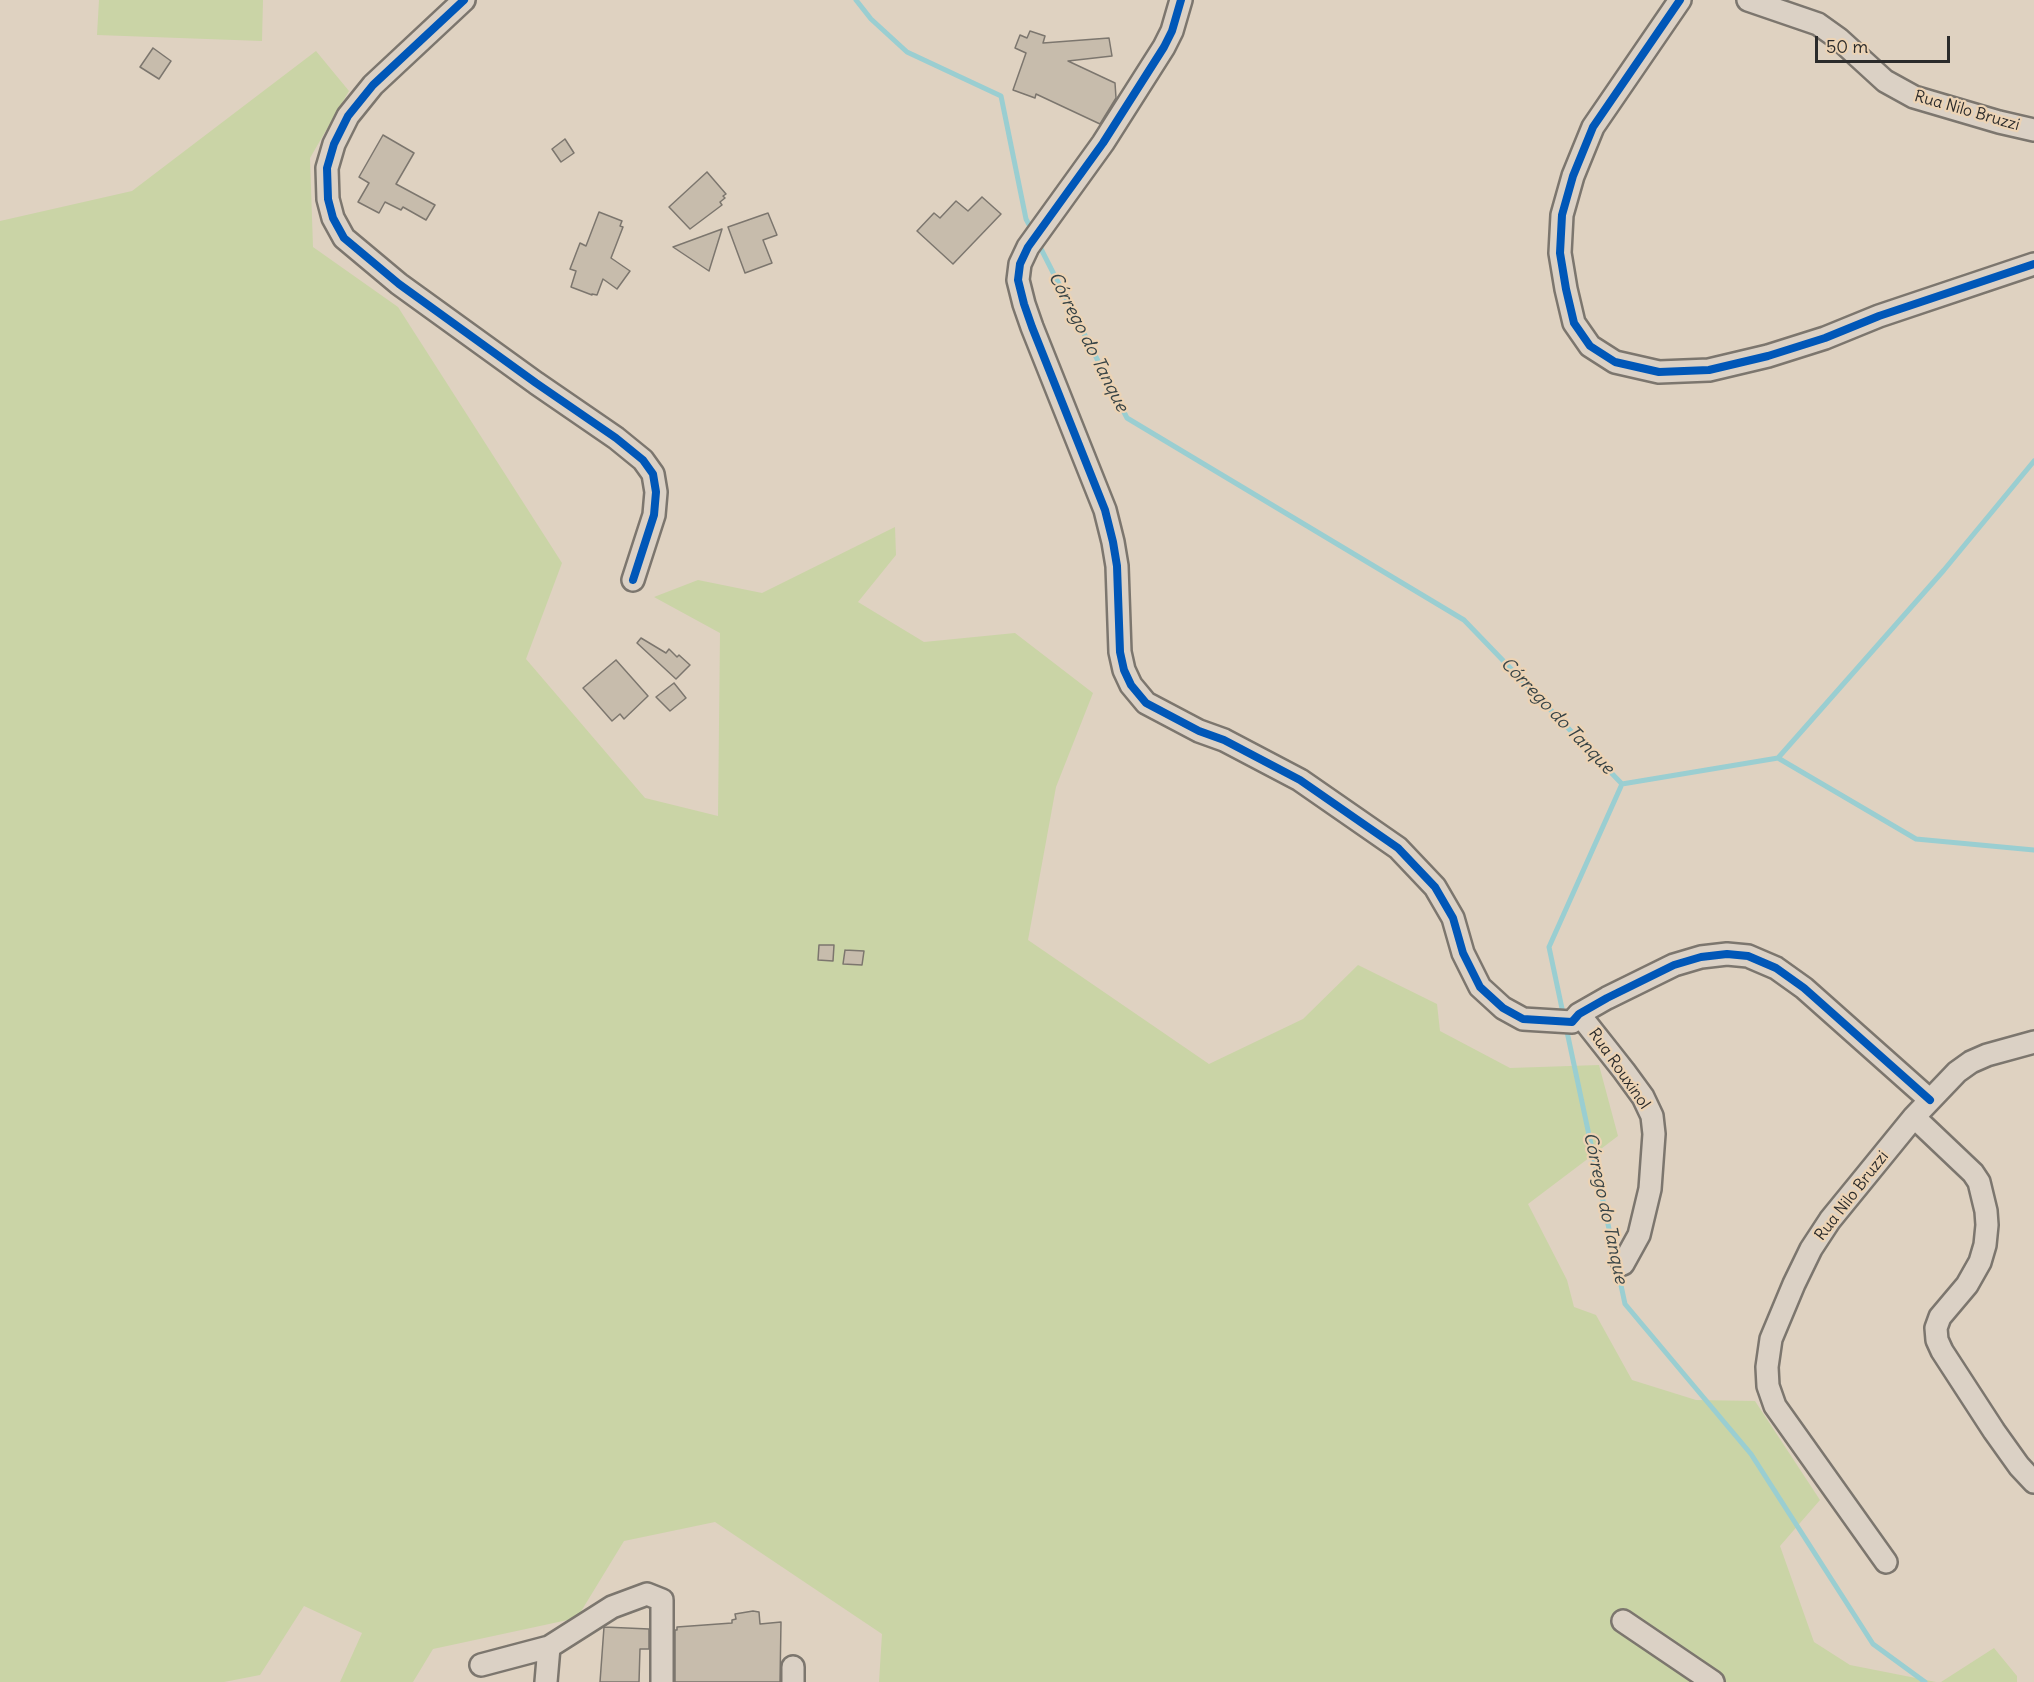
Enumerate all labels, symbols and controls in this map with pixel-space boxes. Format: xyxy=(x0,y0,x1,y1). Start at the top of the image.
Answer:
scale bar xyxy=(1818,24,1953,62)
text: 50 m xyxy=(1826,35,1868,58)
street label: Rua Nilo Bruzzi xyxy=(1912,87,2022,135)
water label: Córrego do Tanque xyxy=(1043,268,1133,416)
water label: Córrego do Tanque xyxy=(1496,653,1618,779)
street label: Rua Rouxinol xyxy=(1584,1025,1654,1113)
water label: Córrego do Tanque xyxy=(1578,1130,1632,1286)
street label: Rua Nilo Bruzzi xyxy=(1811,1147,1893,1245)

